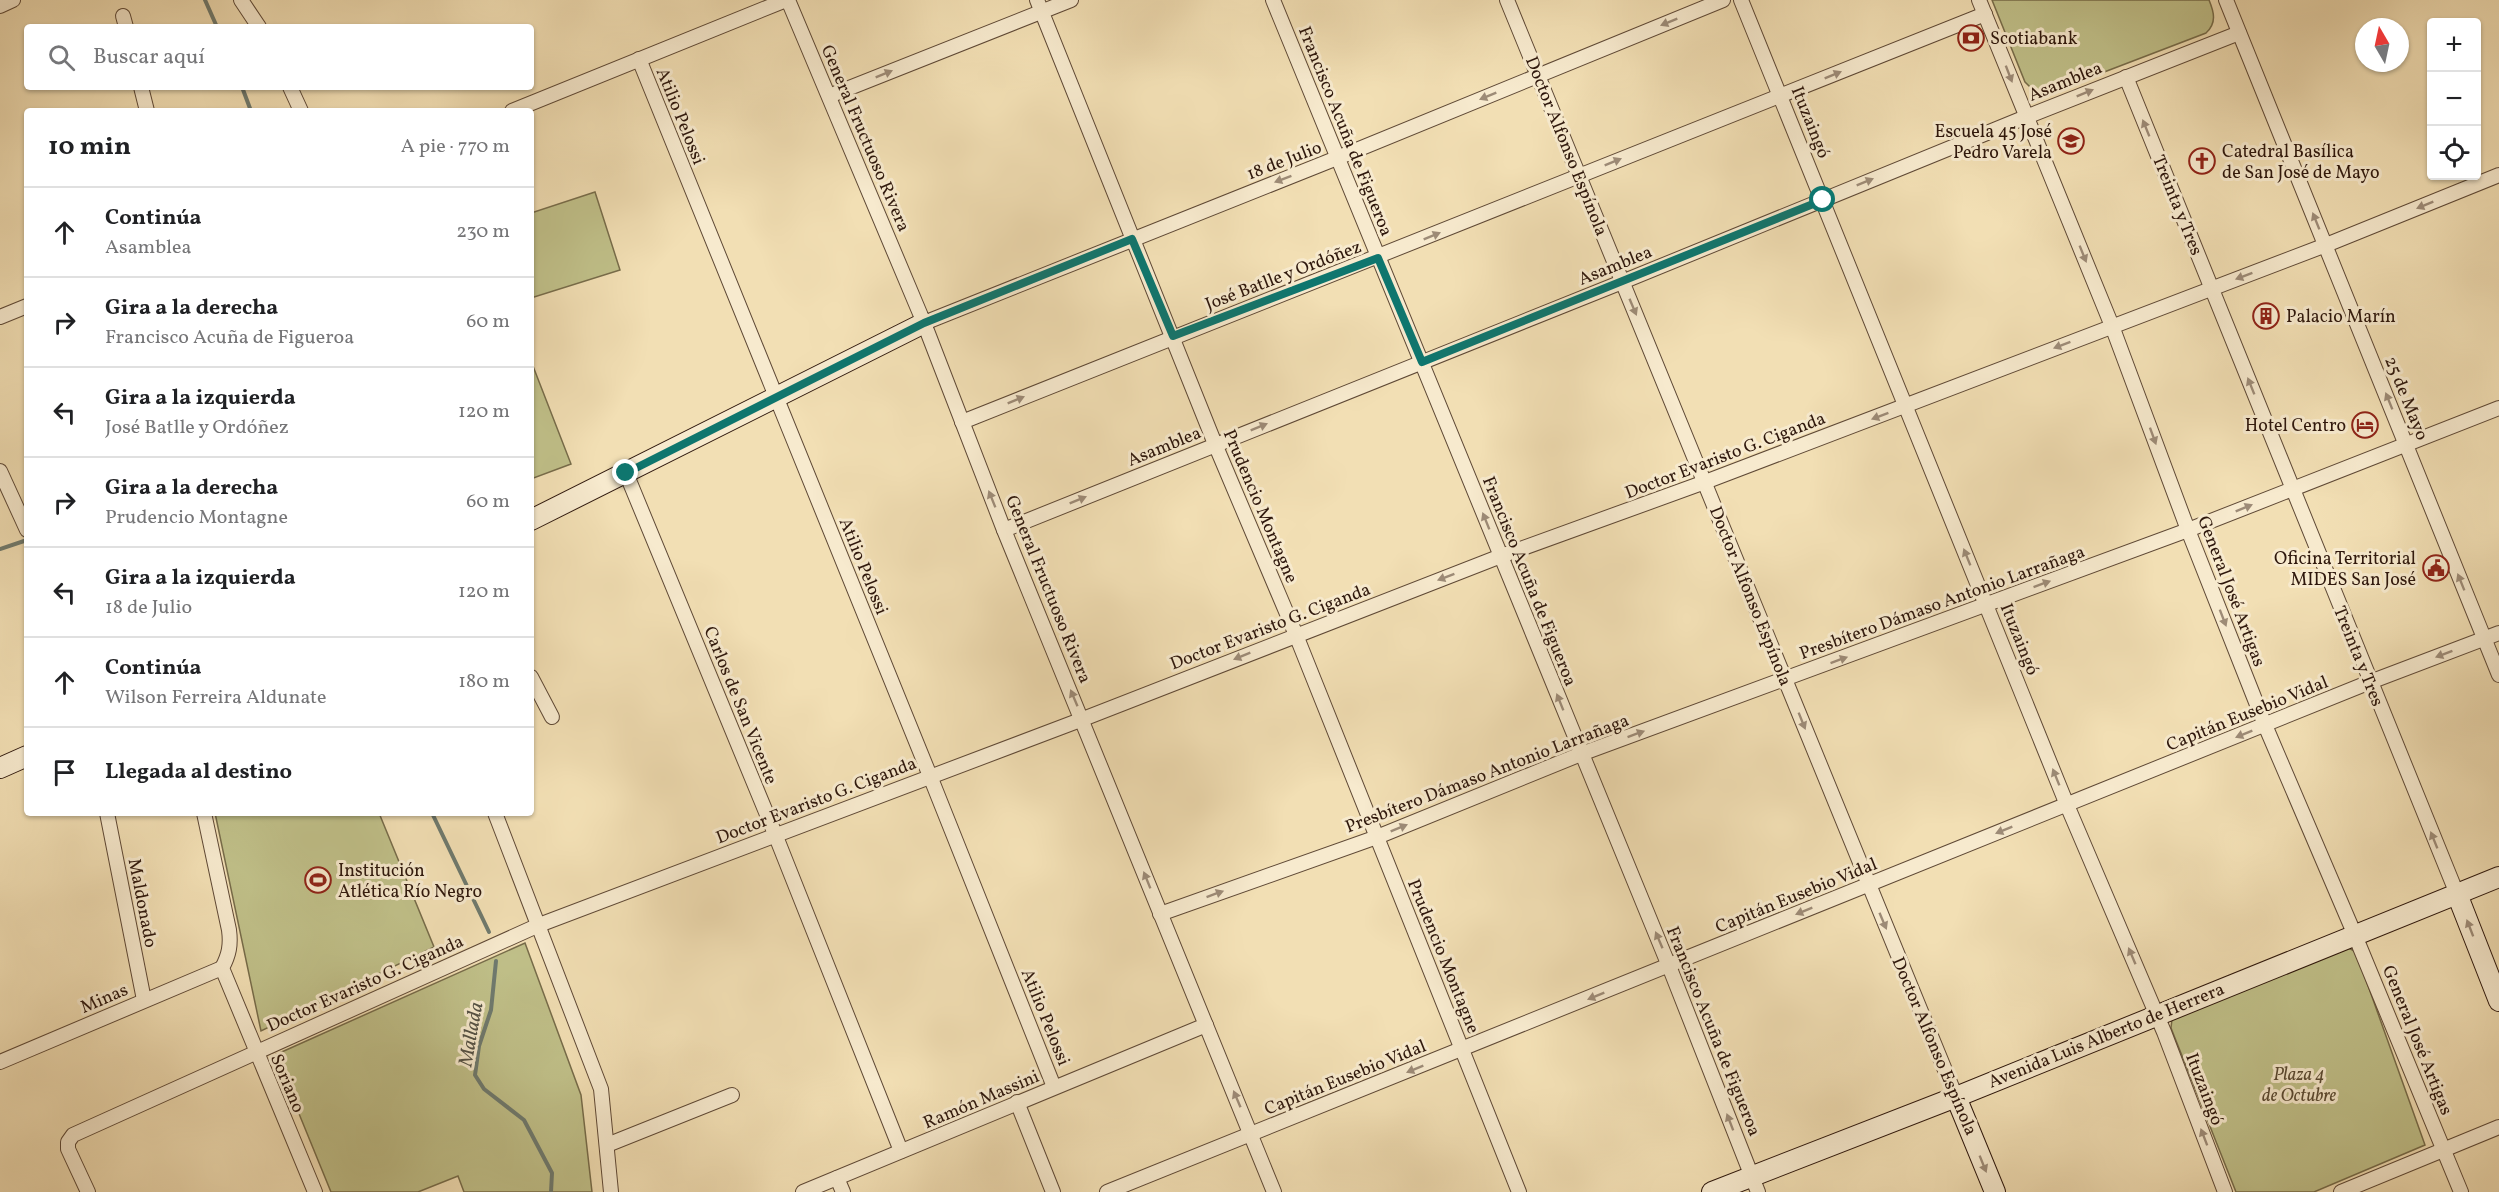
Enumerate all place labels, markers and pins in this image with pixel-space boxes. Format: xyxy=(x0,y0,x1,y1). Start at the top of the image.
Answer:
bank icon: Scotiabank xyxy=(1956,23,1986,53)
place label: Scotiabank xyxy=(1990,27,2078,52)
place label: Escuela 45 José Pedro Varela xyxy=(1935,120,2052,166)
school or university icon: Escuela 45 José Pedro Varela xyxy=(2056,126,2086,156)
place label: Catedral Basílica de San José de Mayo xyxy=(2222,140,2379,186)
church icon: Catedral Basílica de San José de Mayo xyxy=(2187,146,2217,176)
building icon: Palacio Marín xyxy=(2251,301,2281,331)
place label: Palacio Marín xyxy=(2286,305,2396,330)
hotel icon: Hotel Centro xyxy=(2350,410,2380,440)
place label: Hotel Centro xyxy=(2245,414,2346,439)
place label: Oficina Territorial MIDES San José xyxy=(2274,547,2416,593)
public building icon: Oficina Territorial MIDES San José xyxy=(2421,553,2451,583)
place label: Institución Atlética Río Negro xyxy=(338,859,482,905)
sports icon: Institución Atlética Río Negro xyxy=(303,865,333,895)

